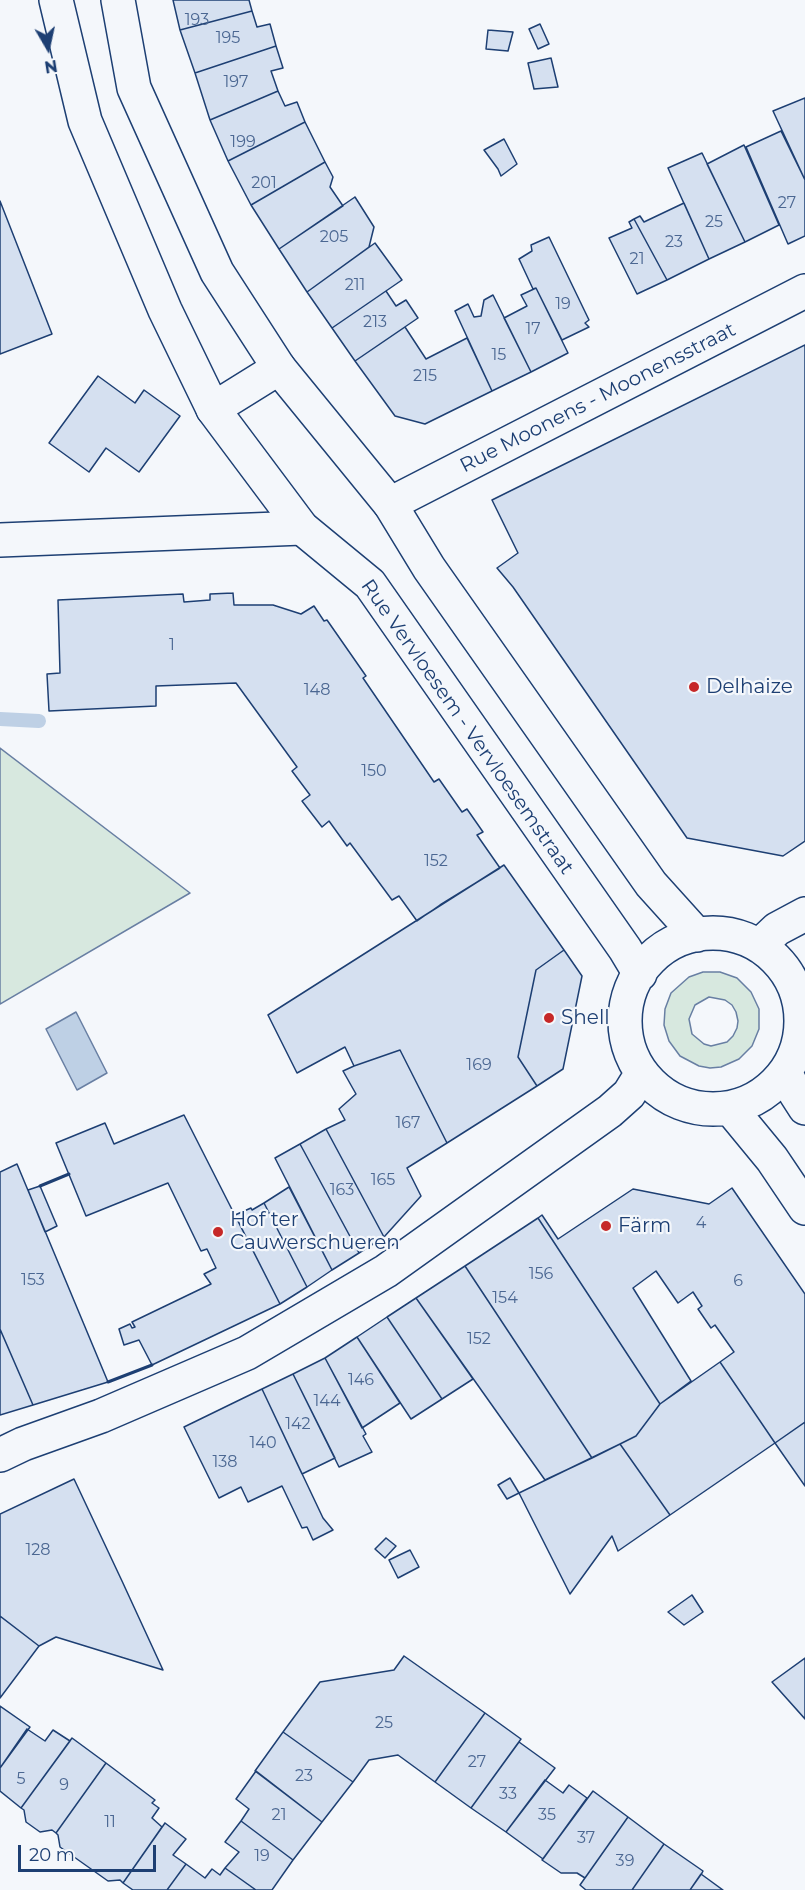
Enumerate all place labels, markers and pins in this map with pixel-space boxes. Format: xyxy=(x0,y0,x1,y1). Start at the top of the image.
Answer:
place label: Delhaize xyxy=(706,675,793,699)
marker: Delhaize xyxy=(687,680,701,694)
place label: Shell xyxy=(561,1006,610,1030)
marker: Shell xyxy=(542,1011,556,1025)
place label: Hof ter Cauwerschueren xyxy=(230,1208,400,1255)
place label: Färm xyxy=(618,1214,671,1238)
marker: Färm xyxy=(599,1219,613,1233)
marker: Hof ter Cauwerschueren xyxy=(211,1225,225,1239)

